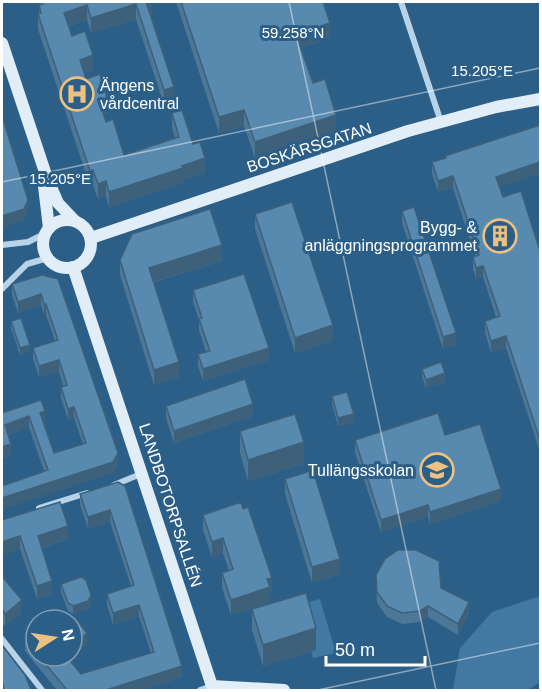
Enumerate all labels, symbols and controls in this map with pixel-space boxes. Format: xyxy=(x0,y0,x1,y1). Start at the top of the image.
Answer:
text: 59.258°N xyxy=(262,24,324,41)
text: 15.205°E xyxy=(451,62,513,79)
hospital icon: Ängens vårdcentral xyxy=(59,76,95,112)
place label: Ängens vårdcentral xyxy=(100,77,179,112)
street label: BOSKÄRSGATAN xyxy=(245,119,374,176)
text: 15.205°E xyxy=(29,170,91,187)
building icon: Bygg- & anläggningsprogrammet xyxy=(482,218,518,254)
place label: Bygg- & anläggningsprogrammet xyxy=(304,219,478,254)
street label: LANDBOTORPSALLÉN xyxy=(136,421,206,589)
school or university icon: Tullängsskolan xyxy=(419,452,455,488)
place label: Tullängsskolan xyxy=(308,462,414,479)
north arrow xyxy=(24,608,84,668)
text: N xyxy=(59,628,78,642)
scale bar xyxy=(326,629,425,667)
text: 50 m xyxy=(335,640,375,660)

